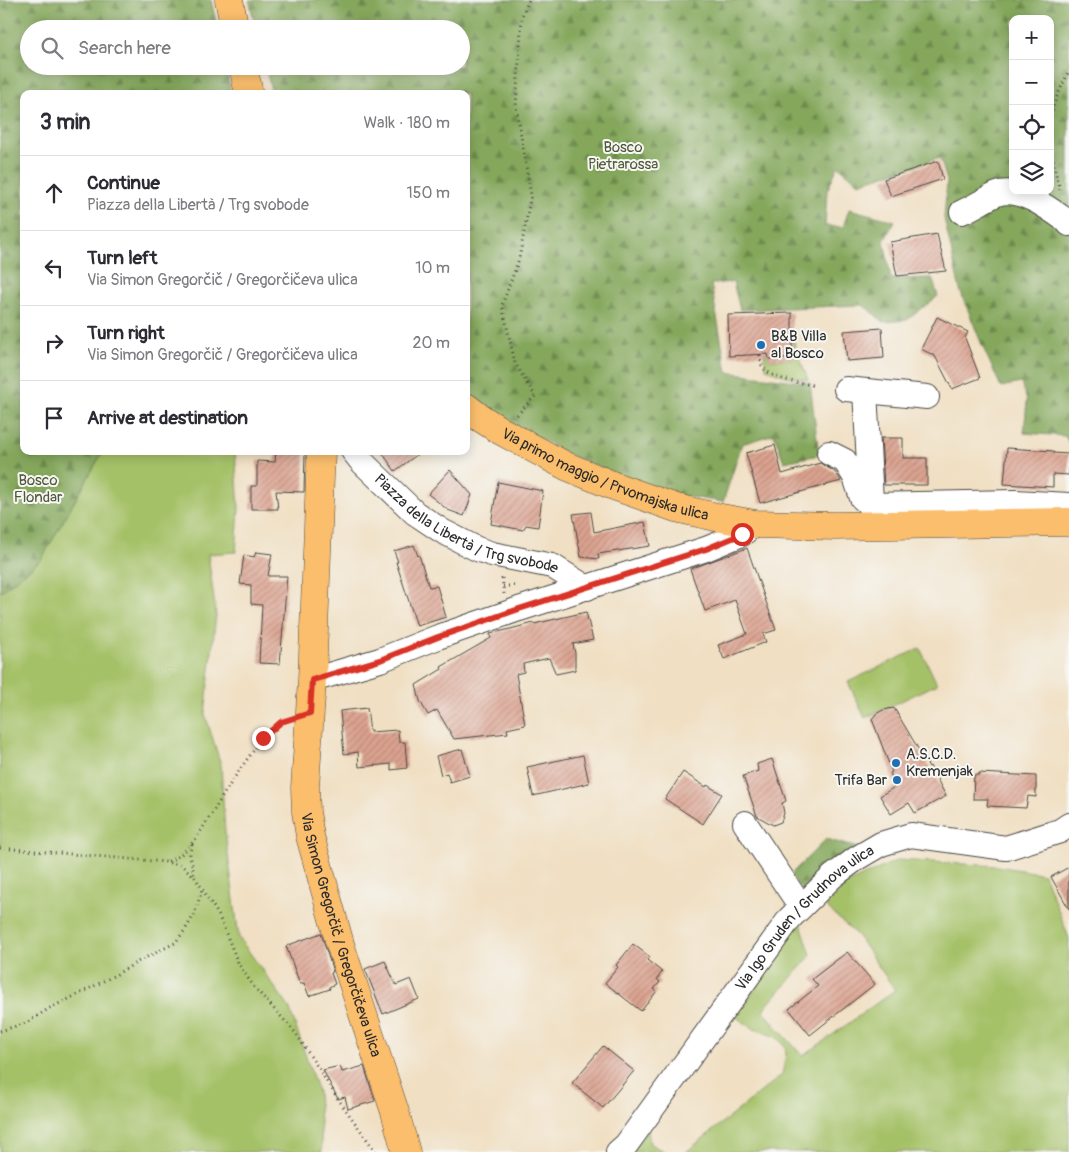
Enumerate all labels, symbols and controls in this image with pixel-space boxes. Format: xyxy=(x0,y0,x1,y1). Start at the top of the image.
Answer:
map controls xyxy=(1009,15,1054,195)
button: + xyxy=(1009,15,1054,60)
search box xyxy=(20,20,470,75)
icon: search xyxy=(38,34,66,62)
text: Search here xyxy=(78,36,171,60)
button: − xyxy=(1009,60,1054,105)
button: locate xyxy=(1009,105,1054,150)
text: 3 min xyxy=(40,109,90,136)
text: Walk · 180 m xyxy=(363,113,450,133)
park label: Bosco Pietrarossa xyxy=(588,138,658,174)
button: layers xyxy=(1009,150,1054,195)
text: Continue xyxy=(87,171,160,195)
icon: ahead xyxy=(40,179,68,207)
text: 150 m xyxy=(406,183,450,203)
text: Piazza della Libertà / Trg svobode xyxy=(87,195,309,215)
text: Turn left xyxy=(87,246,157,270)
icon: left xyxy=(40,254,68,282)
text: 10 m xyxy=(415,258,450,278)
text: Via Simon Gregorčič / Gregorčičeva ulica xyxy=(87,270,358,290)
text: Turn right xyxy=(87,321,165,345)
place label: B&B Villa al Bosco xyxy=(771,327,826,363)
icon: right xyxy=(40,329,68,357)
text: 20 m xyxy=(412,333,450,353)
marker: B&B Villa al Bosco xyxy=(755,339,767,351)
text: Via Simon Gregorčič / Gregorčičeva ulica xyxy=(87,345,358,365)
icon: arrive xyxy=(40,404,68,432)
text: Arrive at destination xyxy=(87,406,248,430)
street label: Via primo maggio / Prvomajska ulica xyxy=(498,424,710,525)
street label: Piazza della Libertà / Trg svobode xyxy=(370,469,563,578)
park label: Bosco Flondar xyxy=(14,471,63,507)
route start xyxy=(731,523,754,546)
route end xyxy=(252,727,275,750)
place label: A.S.C.D. Kremenjak xyxy=(906,745,974,781)
marker: A.S.C.D. Kremenjak xyxy=(890,757,902,769)
place label: Trifa Bar xyxy=(835,771,888,790)
marker: Trifa Bar xyxy=(891,774,903,786)
street label: Via Simon Gregorčič / Gregorčičeva ulica xyxy=(297,811,386,1059)
street label: Via Igo Gruden / Grudnova ulica xyxy=(731,841,877,994)

